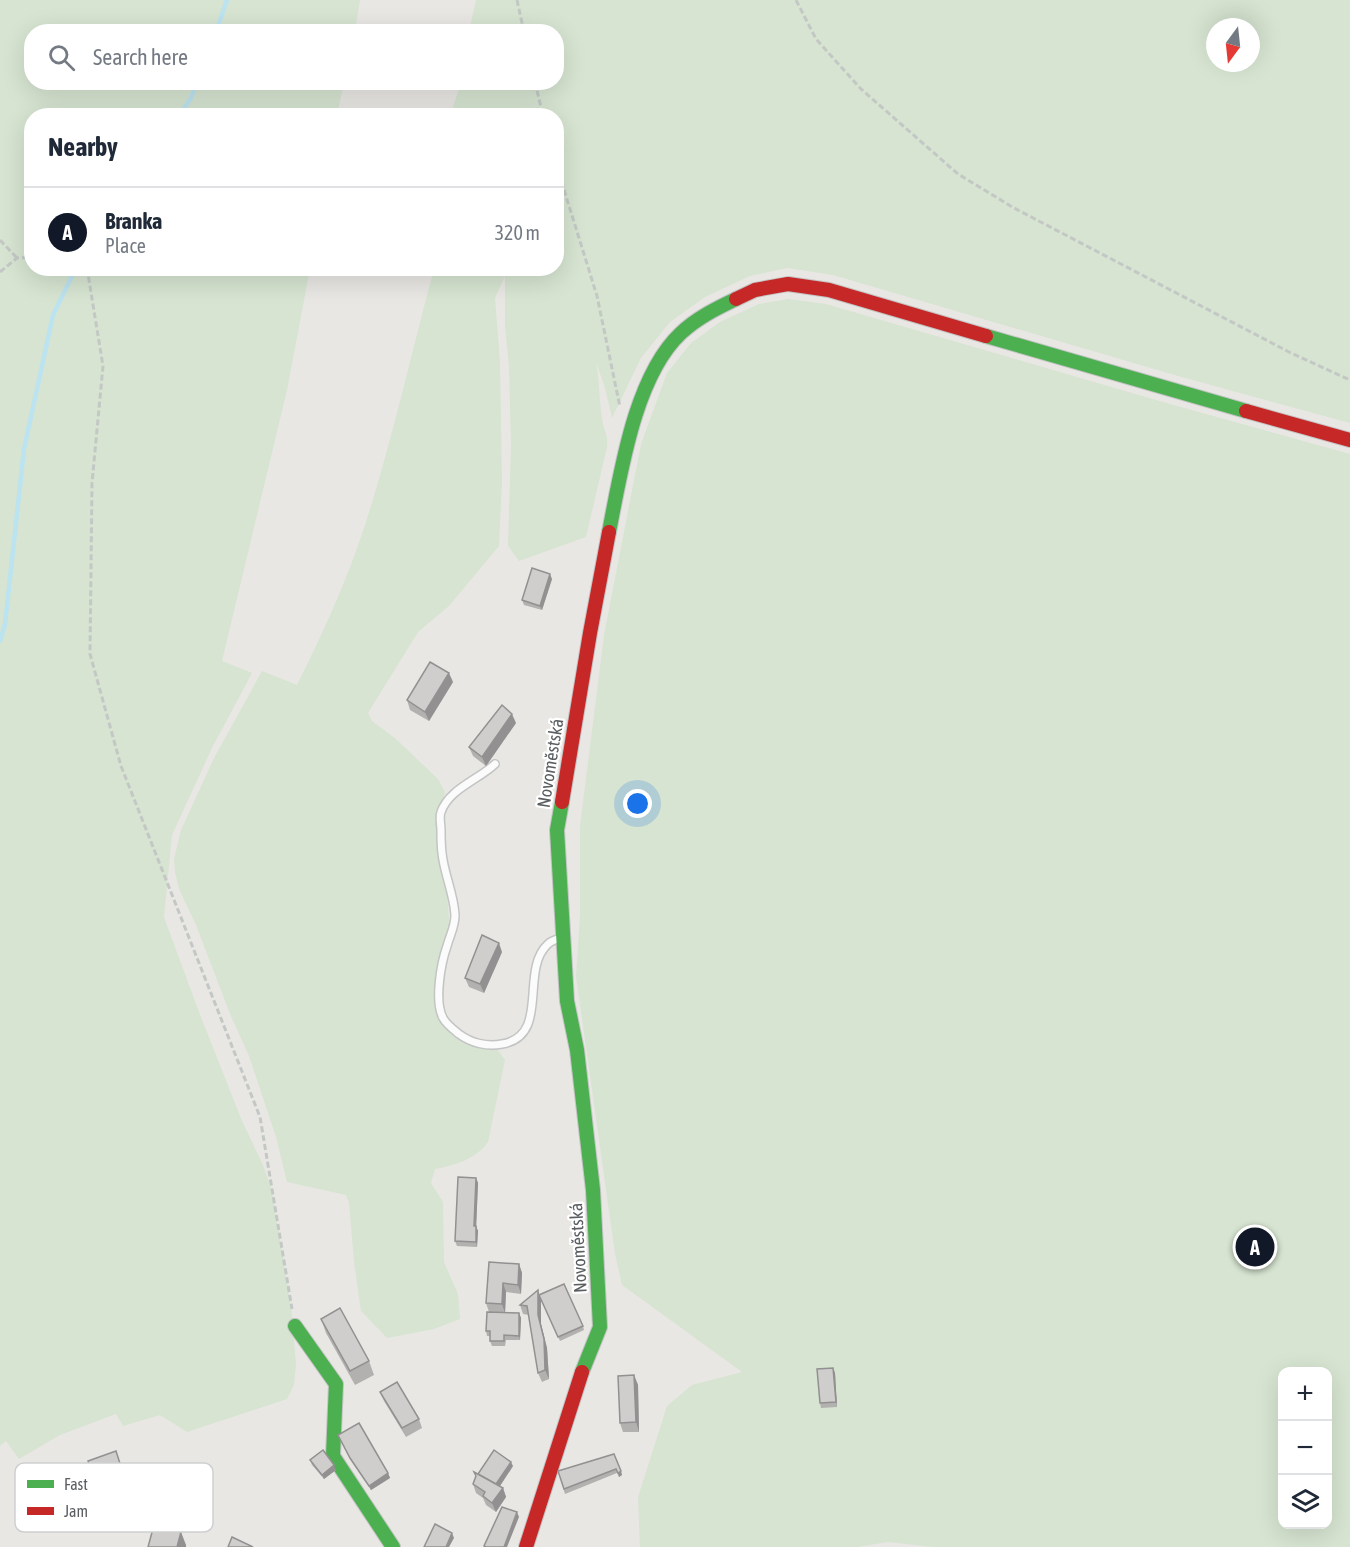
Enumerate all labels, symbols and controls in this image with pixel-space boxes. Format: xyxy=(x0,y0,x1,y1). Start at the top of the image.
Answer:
north arrow xyxy=(1206,18,1260,72)
search box xyxy=(24,24,564,90)
icon: search xyxy=(45,41,78,74)
text: Search here xyxy=(93,44,188,70)
text: Nearby xyxy=(48,132,118,162)
text: Branka xyxy=(105,208,162,234)
text: A xyxy=(63,221,72,244)
text: 320 m xyxy=(495,221,540,244)
text: Place xyxy=(105,234,146,257)
street label: Novoměstská xyxy=(533,717,567,809)
your location xyxy=(623,789,652,818)
street label: Novoměstská xyxy=(565,1203,591,1293)
pin: A xyxy=(1236,1224,1274,1270)
map controls xyxy=(1278,1367,1332,1529)
button: + xyxy=(1278,1367,1332,1421)
button: − xyxy=(1278,1421,1332,1475)
legend xyxy=(15,1463,213,1532)
text: Fast xyxy=(64,1475,88,1493)
button: layers xyxy=(1278,1475,1332,1529)
text: Jam xyxy=(64,1502,88,1520)

